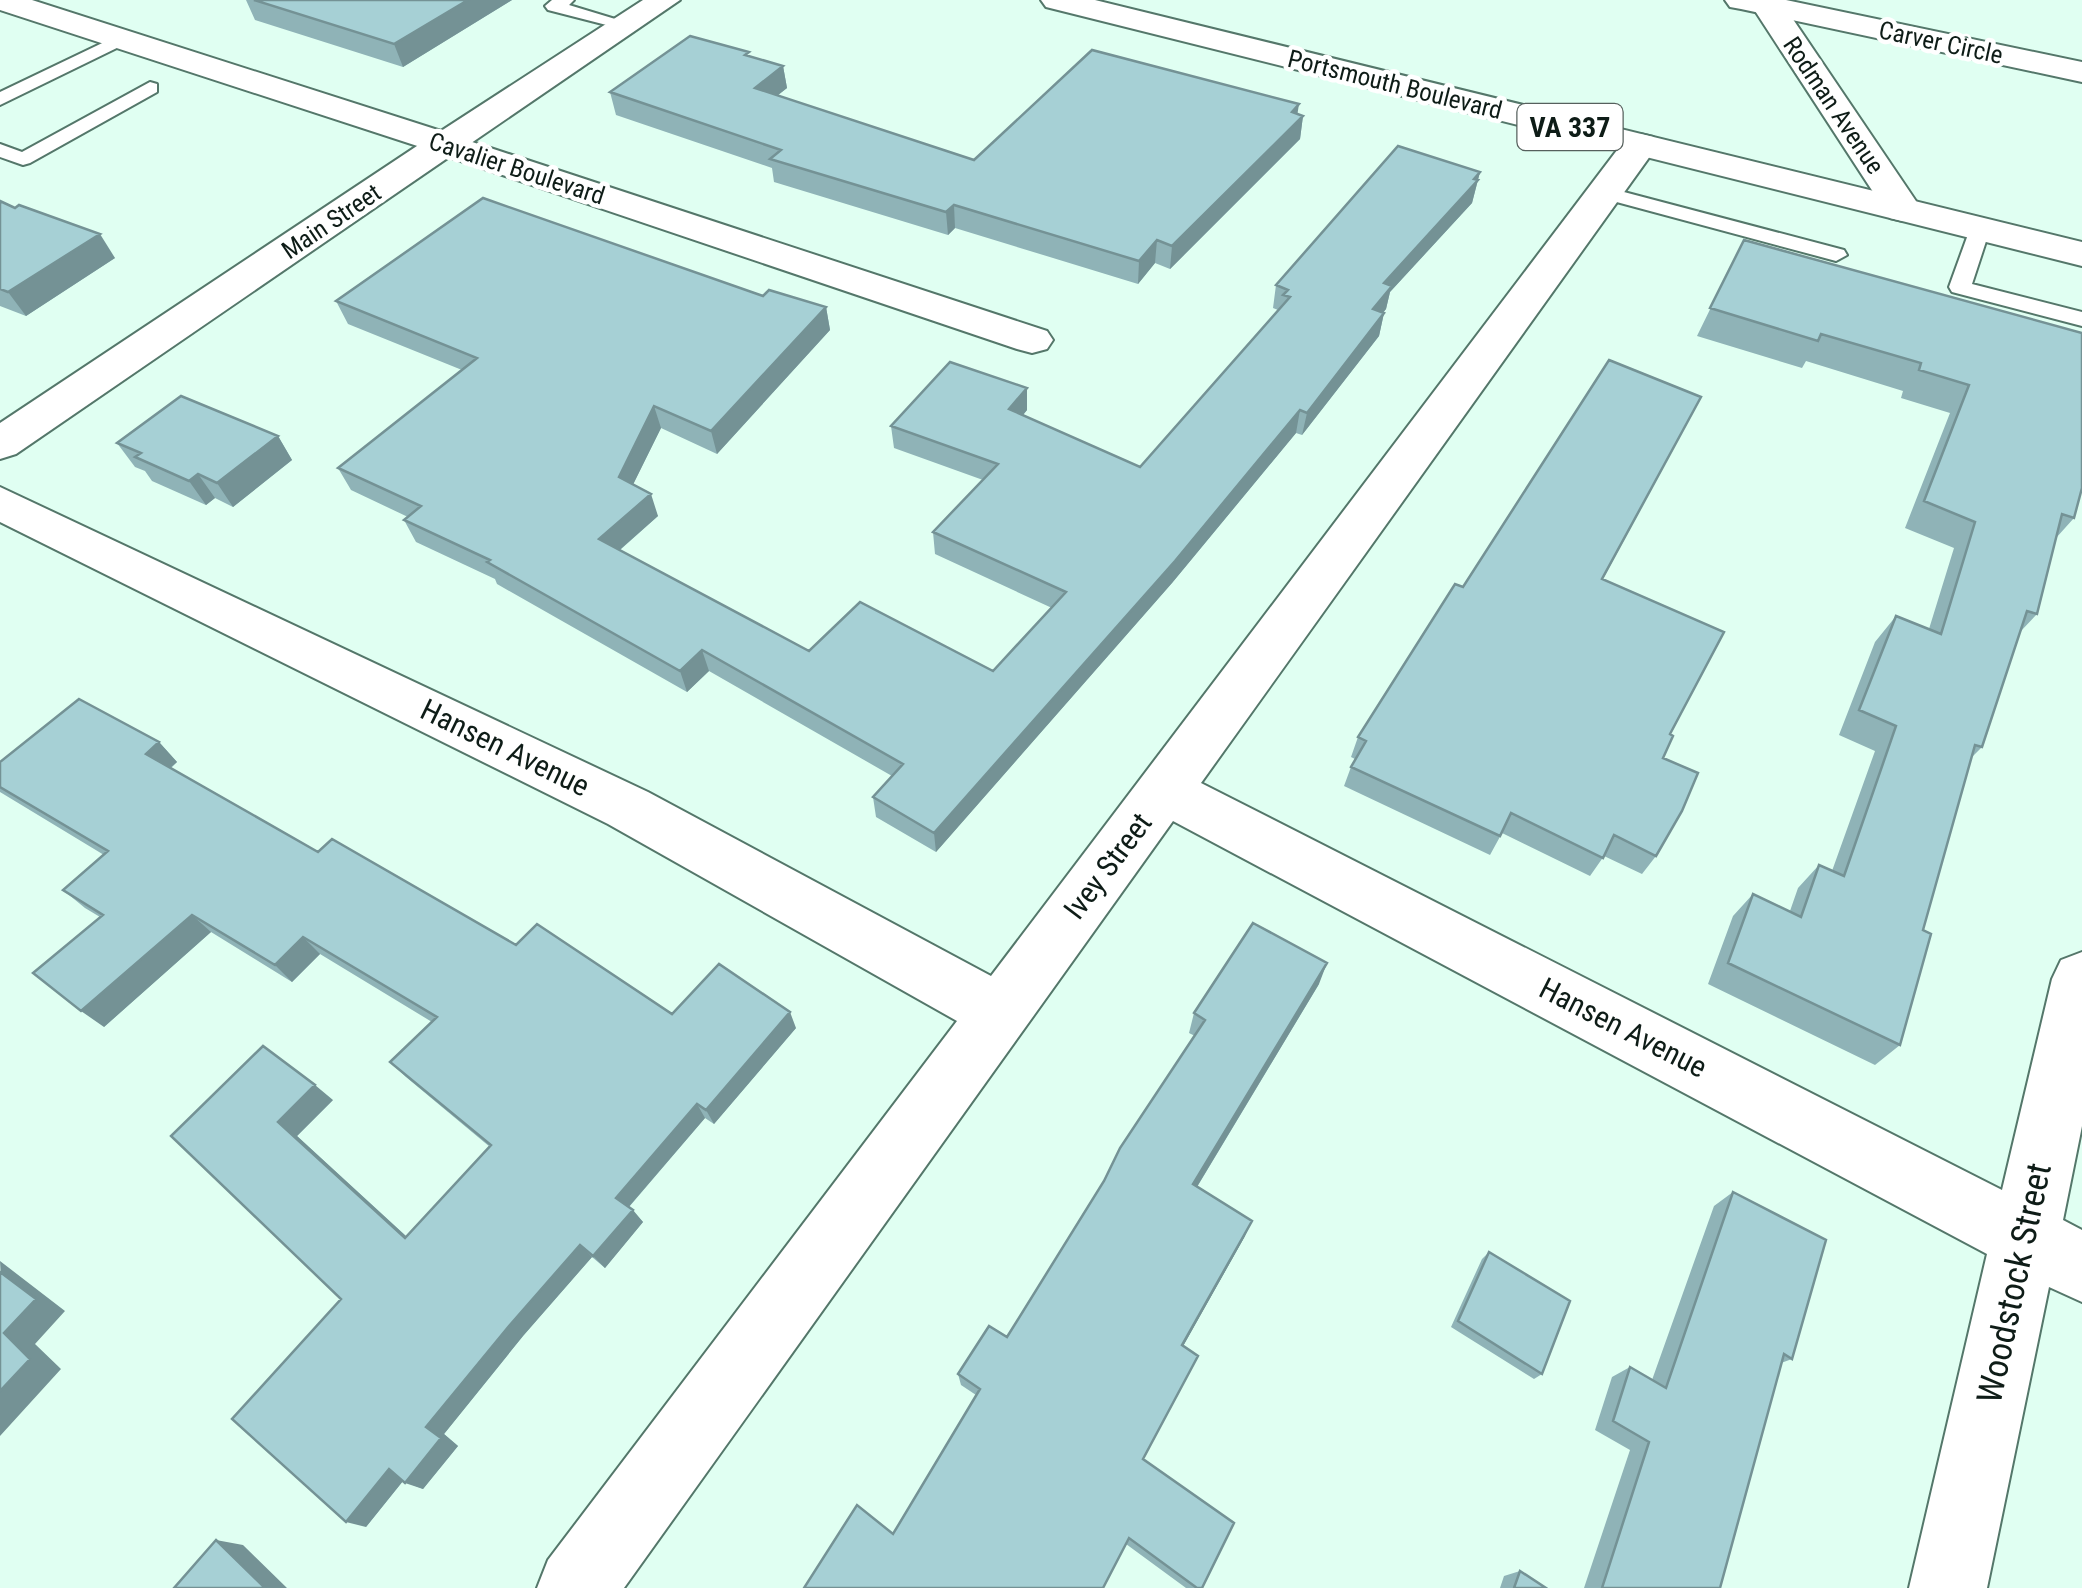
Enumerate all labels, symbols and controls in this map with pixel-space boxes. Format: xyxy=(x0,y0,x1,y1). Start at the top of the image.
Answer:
street label: Carver Circle xyxy=(1876,15,2005,70)
street label: Rodman Avenue xyxy=(1777,31,1890,179)
street label: Portsmouth Boulevard xyxy=(1285,44,1505,125)
road number: VA 337 xyxy=(1518,104,1622,150)
street label: Cavalier Boulevard xyxy=(425,126,608,211)
street label: Main Street xyxy=(276,178,386,265)
street label: Hansen Avenue xyxy=(415,692,595,803)
street label: Ivey Street xyxy=(1056,806,1159,926)
street label: Hansen Avenue xyxy=(1534,970,1713,1085)
street label: Woodstock Street xyxy=(1969,1159,2060,1407)

